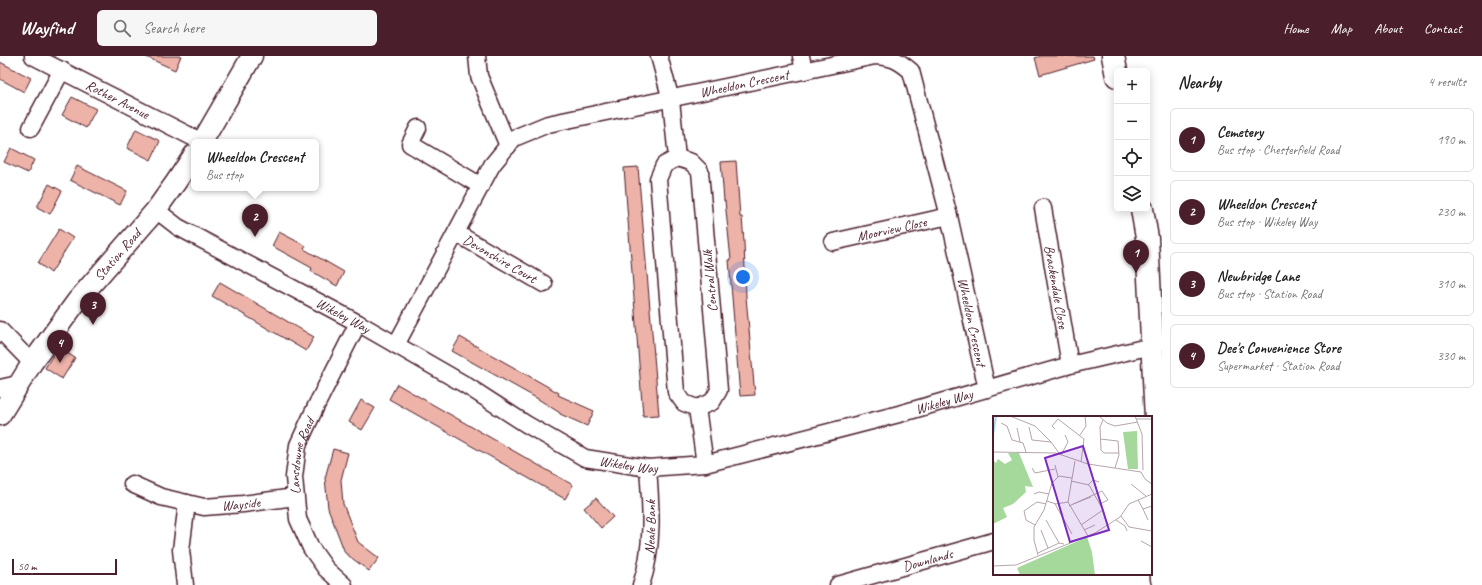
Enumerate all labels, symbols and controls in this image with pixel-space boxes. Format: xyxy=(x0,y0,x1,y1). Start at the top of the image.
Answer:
search box xyxy=(97,10,377,46)
text: Wayfind xyxy=(20,16,73,40)
icon: search xyxy=(111,17,133,39)
text: Search here xyxy=(143,19,204,38)
text: Home xyxy=(1283,20,1309,37)
text: Map xyxy=(1331,20,1352,37)
text: About xyxy=(1374,20,1402,37)
text: Contact xyxy=(1424,20,1462,37)
street label: Wheeldon Crescent xyxy=(698,65,792,101)
map controls xyxy=(1114,68,1150,212)
button: + xyxy=(1114,68,1150,104)
text: Nearby xyxy=(1178,72,1221,93)
text: 4 results xyxy=(1428,74,1466,90)
street label: Rother Avenue xyxy=(83,76,153,123)
button: − xyxy=(1114,104,1150,140)
text: Cemetery xyxy=(1217,123,1263,142)
text: 1 xyxy=(1189,132,1195,148)
text: 190 m xyxy=(1437,132,1465,148)
popup xyxy=(191,139,319,191)
button: locate xyxy=(1114,140,1150,176)
text: Bus stop · Chesterfield Road xyxy=(1217,142,1340,158)
text: Wheeldon Crescent xyxy=(206,148,304,167)
text: Bus stop xyxy=(206,167,243,183)
button: layers xyxy=(1114,176,1150,212)
text: Wheeldon Crescent xyxy=(1217,195,1315,214)
pin: 2 xyxy=(242,204,268,237)
text: 2 xyxy=(1189,204,1195,220)
text: 230 m xyxy=(1437,204,1465,220)
street label: Moorview Close xyxy=(855,213,929,245)
text: Bus stop · Wikeley Way xyxy=(1217,214,1317,230)
street label: Station Road xyxy=(90,223,146,284)
street label: Devonshire Court xyxy=(460,231,541,287)
pin: 1 xyxy=(1123,240,1149,273)
street label: Brackendale Close xyxy=(1041,244,1072,331)
street label: Central Walk xyxy=(699,249,721,313)
your location xyxy=(733,267,753,287)
text: Newbridge Lane xyxy=(1217,267,1299,286)
street label: Wheeldon Crescent xyxy=(954,276,991,370)
text: 3 xyxy=(1189,276,1195,292)
text: 310 m xyxy=(1437,276,1465,292)
text: Bus stop · Station Road xyxy=(1217,286,1322,302)
pin: 3 xyxy=(80,292,106,325)
street label: Wikeley Way xyxy=(313,294,374,337)
pin: 4 xyxy=(47,330,73,363)
text: Dee's Convenience Store xyxy=(1217,339,1341,358)
text: 4 xyxy=(1189,348,1195,364)
text: 330 m xyxy=(1437,348,1465,364)
text: Supermarket · Station Road xyxy=(1217,358,1340,374)
street label: Wikeley Way xyxy=(913,385,976,417)
street label: Lansdowne Road xyxy=(285,413,319,495)
inset map xyxy=(993,416,1152,575)
street label: Wikeley Way xyxy=(598,452,659,477)
street label: Wayside xyxy=(221,493,262,514)
street label: Neale Bank xyxy=(640,499,659,555)
street label: Downlands xyxy=(901,544,956,575)
scale bar xyxy=(12,557,117,576)
text: 50 m xyxy=(18,559,37,573)

